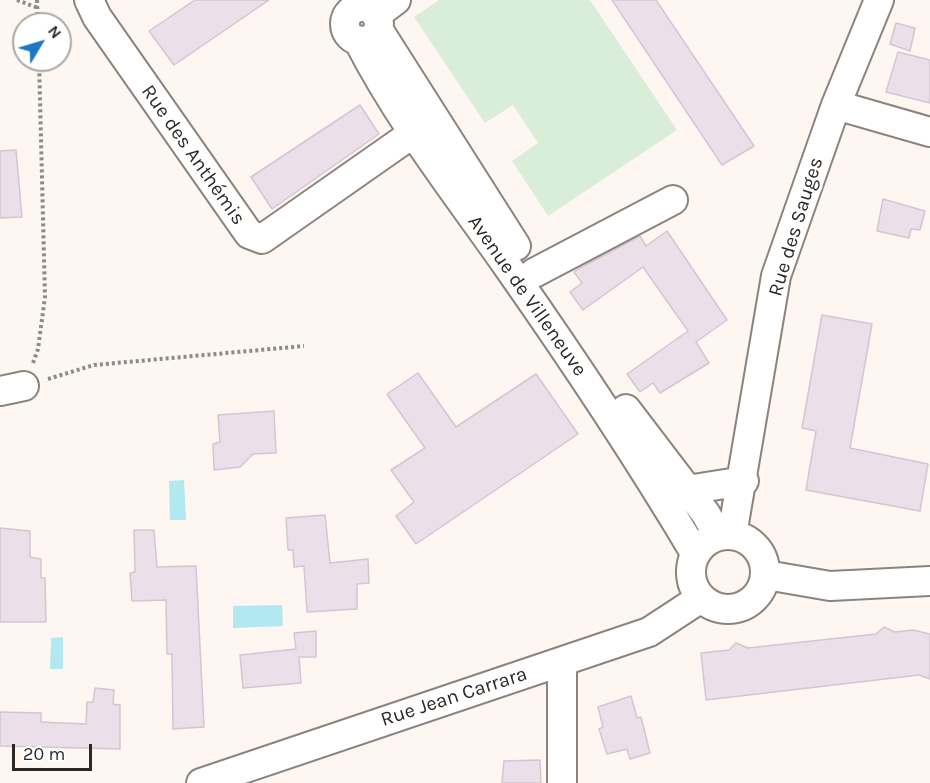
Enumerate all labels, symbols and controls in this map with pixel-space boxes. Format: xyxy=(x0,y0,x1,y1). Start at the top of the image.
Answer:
north arrow xyxy=(12,12,72,72)
text: N xyxy=(44,21,66,42)
street label: Rue des Anthémis xyxy=(136,80,250,230)
street label: Rue des Sauges xyxy=(763,155,829,299)
street label: Avenue de Villeneuve xyxy=(462,211,592,381)
street label: Rue Jean Carrara xyxy=(378,662,530,732)
scale bar xyxy=(15,732,94,770)
text: 20 m xyxy=(23,743,65,765)

